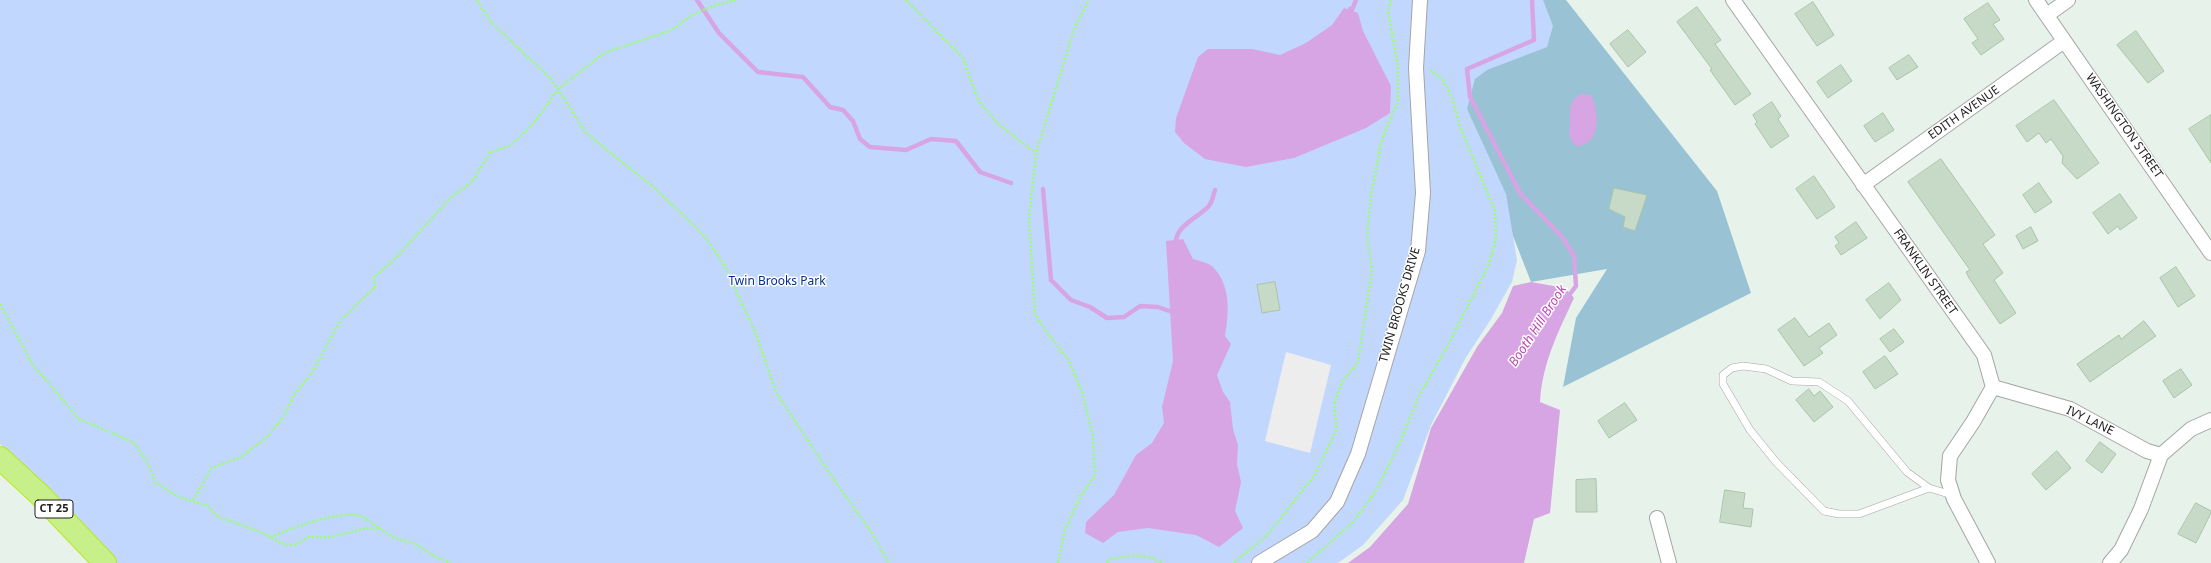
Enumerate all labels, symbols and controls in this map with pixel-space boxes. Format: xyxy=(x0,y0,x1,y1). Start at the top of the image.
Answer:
street label: WASHINGTON STREET xyxy=(2082,71,2166,181)
street label: EDITH AVENUE xyxy=(1926,83,2002,143)
street label: FRANKLIN STREET xyxy=(1890,226,1960,318)
street label: TWIN BROOKS DRIVE xyxy=(1377,246,1423,364)
park label: Twin Brooks Park xyxy=(728,275,826,289)
water label: Booth Hill Brook xyxy=(1506,282,1570,370)
street label: IVY LANE xyxy=(2064,403,2116,439)
road number: CT 25 xyxy=(35,500,73,518)

